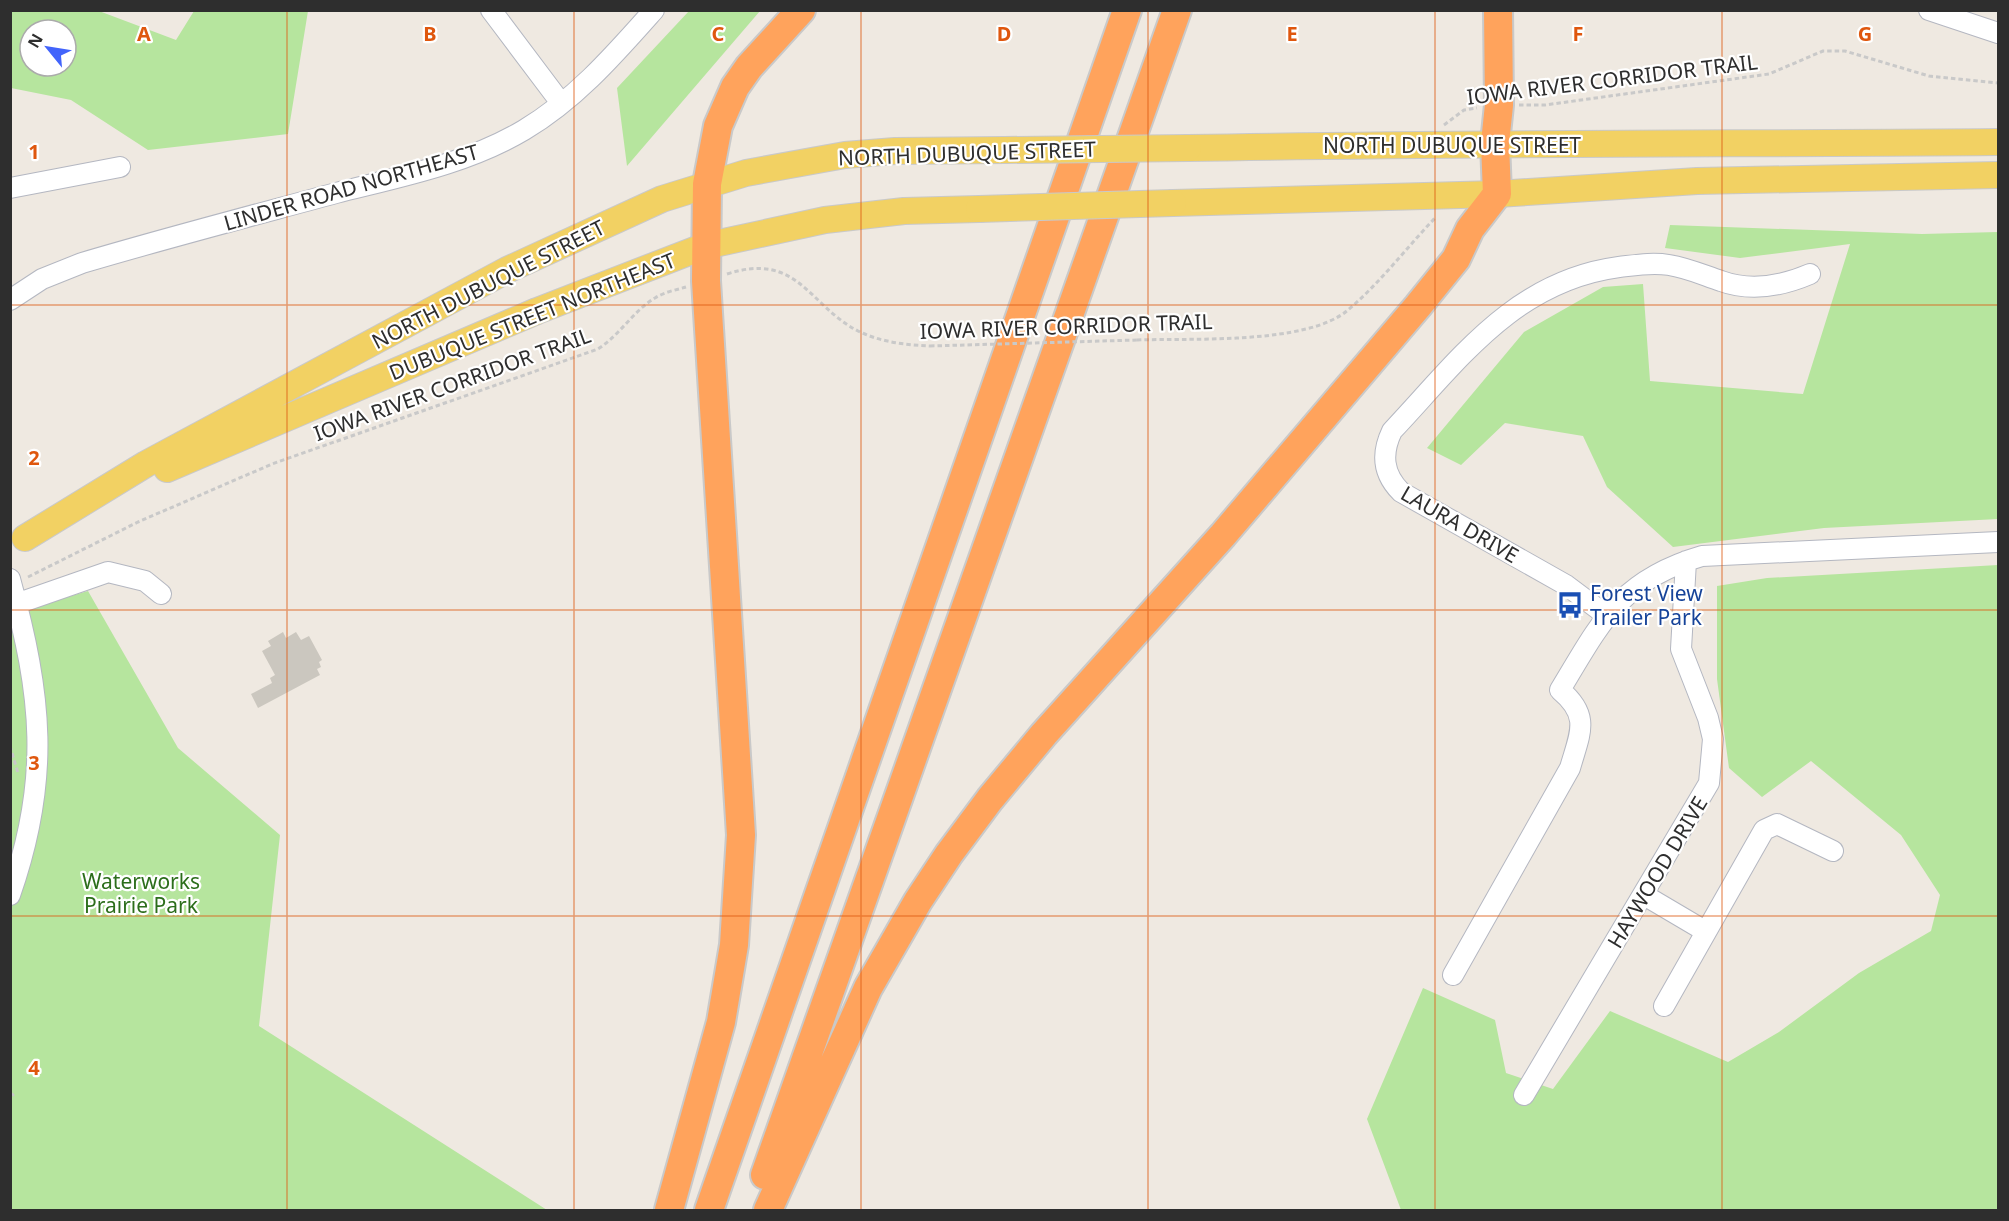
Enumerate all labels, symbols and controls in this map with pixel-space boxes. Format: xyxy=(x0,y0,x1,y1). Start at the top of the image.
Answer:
north arrow xyxy=(18,18,78,78)
text: A xyxy=(137,20,151,47)
text: B xyxy=(423,20,437,47)
text: C xyxy=(712,20,725,47)
text: D xyxy=(997,20,1011,47)
text: E xyxy=(1286,20,1298,47)
text: F xyxy=(1573,20,1583,47)
text: G xyxy=(1858,20,1872,47)
text: N xyxy=(22,29,48,52)
street label: IOWA RIVER CORRIDOR TRAIL xyxy=(1465,47,1759,111)
street label: NORTH DUBUQUE STREET xyxy=(1323,131,1581,159)
street label: NORTH DUBUQUE STREET xyxy=(838,134,1097,171)
street label: LINDER ROAD NORTHEAST xyxy=(220,137,482,237)
text: 1 xyxy=(28,138,40,165)
street label: NORTH DUBUQUE STREET xyxy=(367,213,610,355)
street label: DUBUQUE STREET NORTHEAST xyxy=(385,246,680,386)
street label: IOWA RIVER CORRIDOR TRAIL xyxy=(919,307,1213,345)
street label: IOWA RIVER CORRIDOR TRAIL xyxy=(310,321,594,447)
text: 2 xyxy=(28,444,40,471)
street label: LAURA DRIVE xyxy=(1396,479,1524,569)
place label: Forest View Trailer Park xyxy=(1590,579,1703,631)
bus stop icon: Forest View Trailer Park xyxy=(1555,590,1585,620)
text: 3 xyxy=(28,749,40,776)
street label: HAYWOOD DRIVE xyxy=(1601,791,1713,953)
park label: Waterworks Prairie Park xyxy=(82,867,200,919)
text: 4 xyxy=(28,1054,40,1081)

